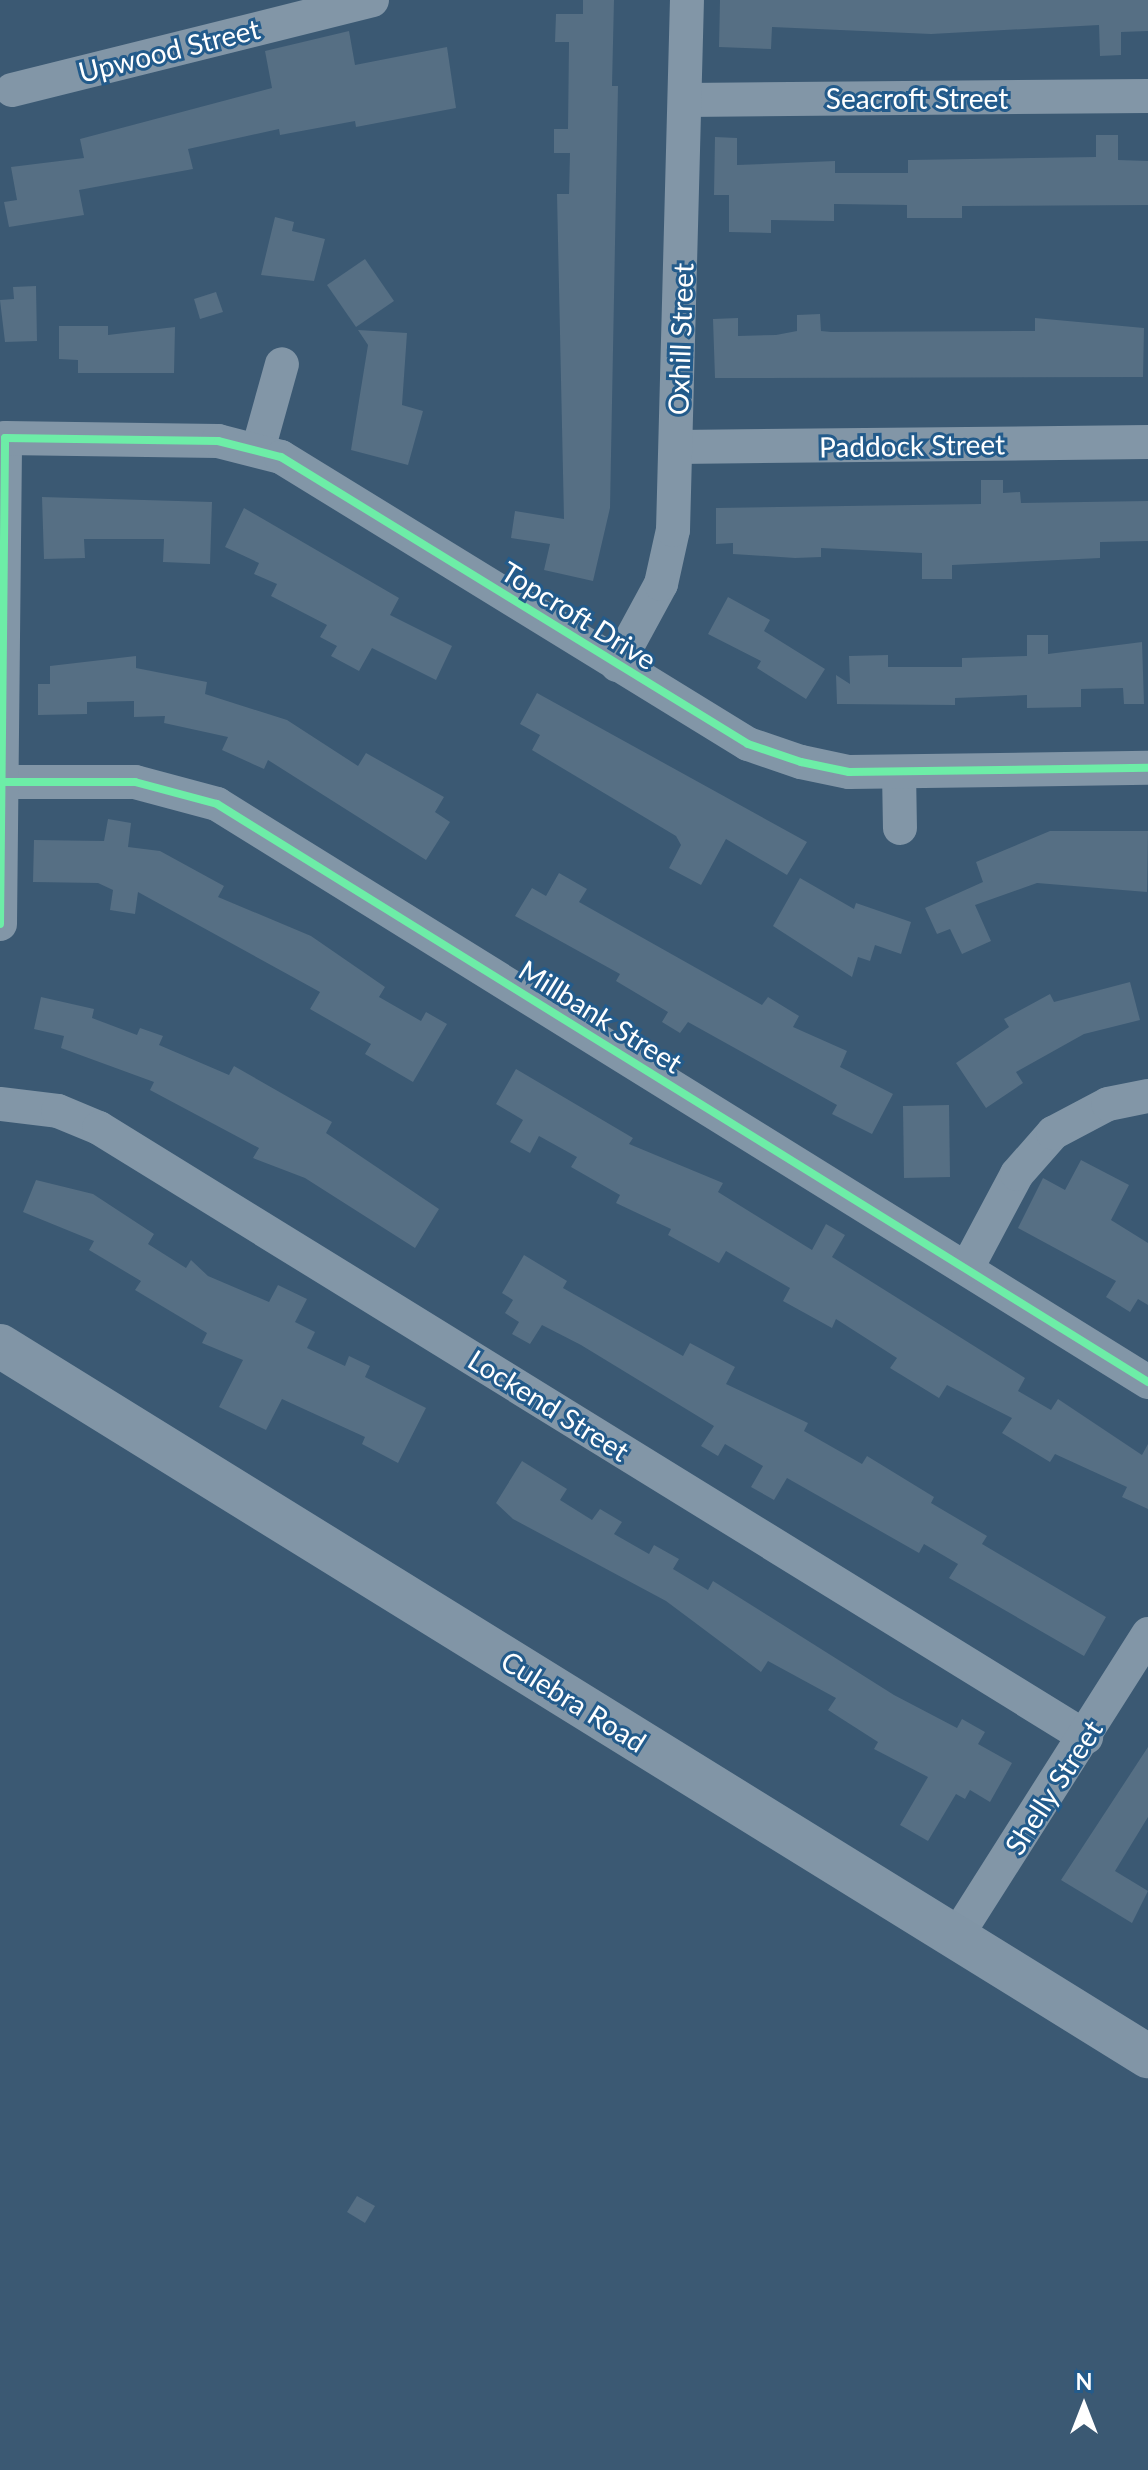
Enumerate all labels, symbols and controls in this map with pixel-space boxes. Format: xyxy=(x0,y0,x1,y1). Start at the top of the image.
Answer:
street label: Upwood Street xyxy=(75,11,263,89)
street label: Seacroft Street xyxy=(826,81,1008,115)
street label: Oxhill Street xyxy=(661,262,699,416)
street label: Paddock Street xyxy=(819,427,1005,463)
street label: Topcroft Drive xyxy=(495,554,663,676)
street label: Millbank Street xyxy=(513,952,689,1080)
street label: Lockend Street xyxy=(462,1342,636,1468)
street label: Culebra Road xyxy=(495,1643,653,1759)
street label: Shelly Street xyxy=(997,1713,1109,1861)
north arrow xyxy=(1044,2366,1124,2446)
text: N xyxy=(1076,2368,1092,2395)

